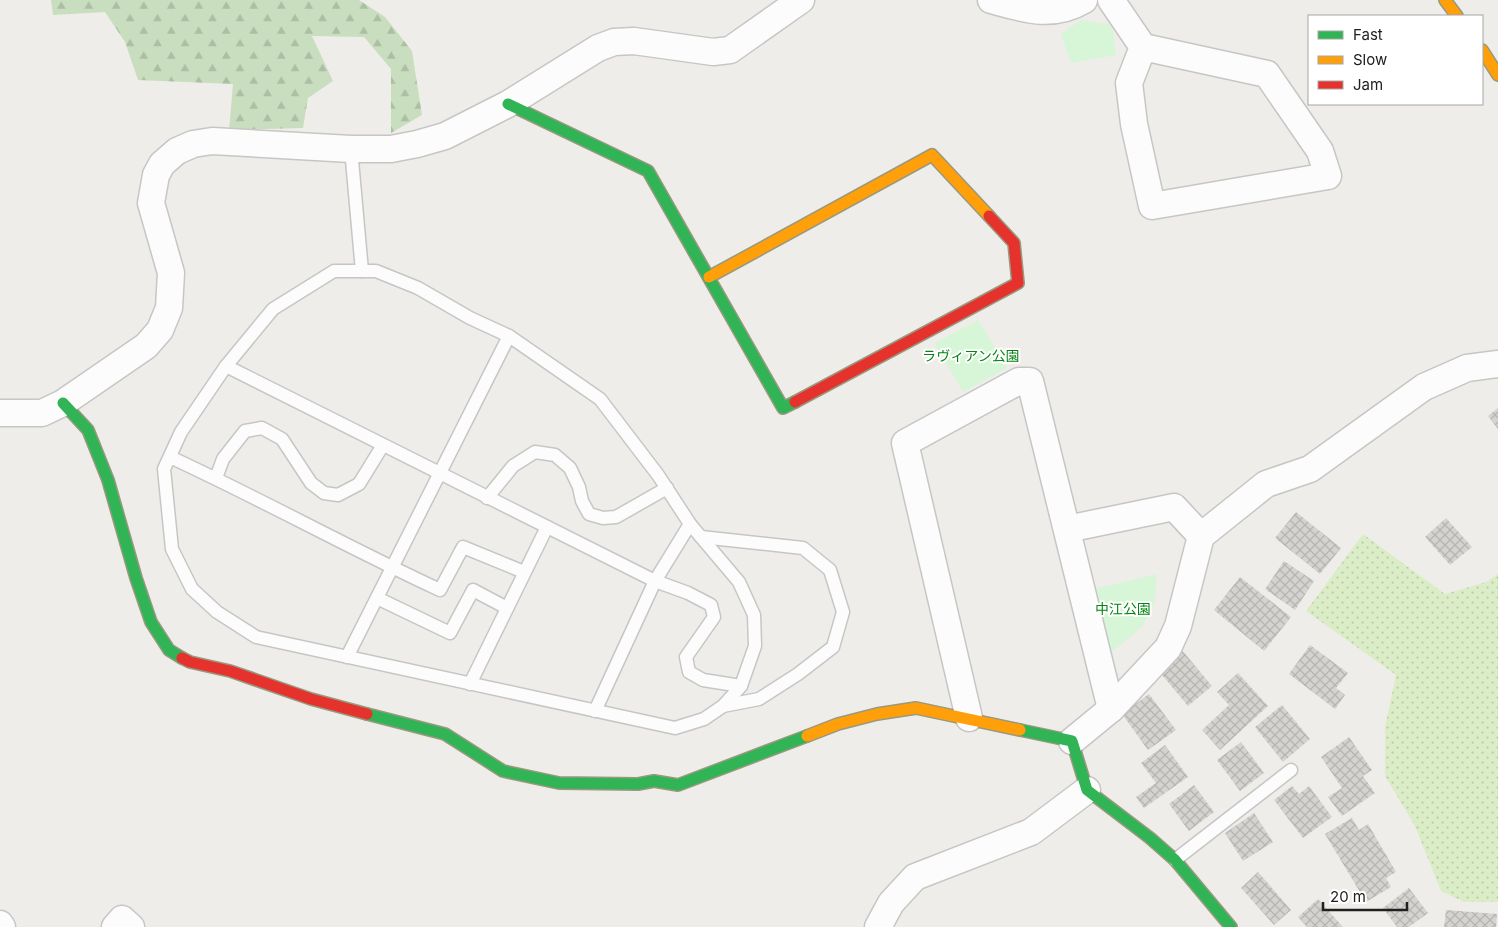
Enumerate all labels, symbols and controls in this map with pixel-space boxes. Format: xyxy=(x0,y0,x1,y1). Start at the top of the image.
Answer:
legend xyxy=(1308,15,1483,105)
text: Fast xyxy=(1353,25,1383,44)
text: Slow xyxy=(1353,50,1387,69)
text: Jam xyxy=(1353,75,1383,94)
park label: ラヴィアン公園 xyxy=(922,347,1020,364)
park label: 中江公園 xyxy=(1095,600,1151,617)
scale bar xyxy=(1323,880,1407,912)
text: 20 m xyxy=(1330,887,1366,906)

